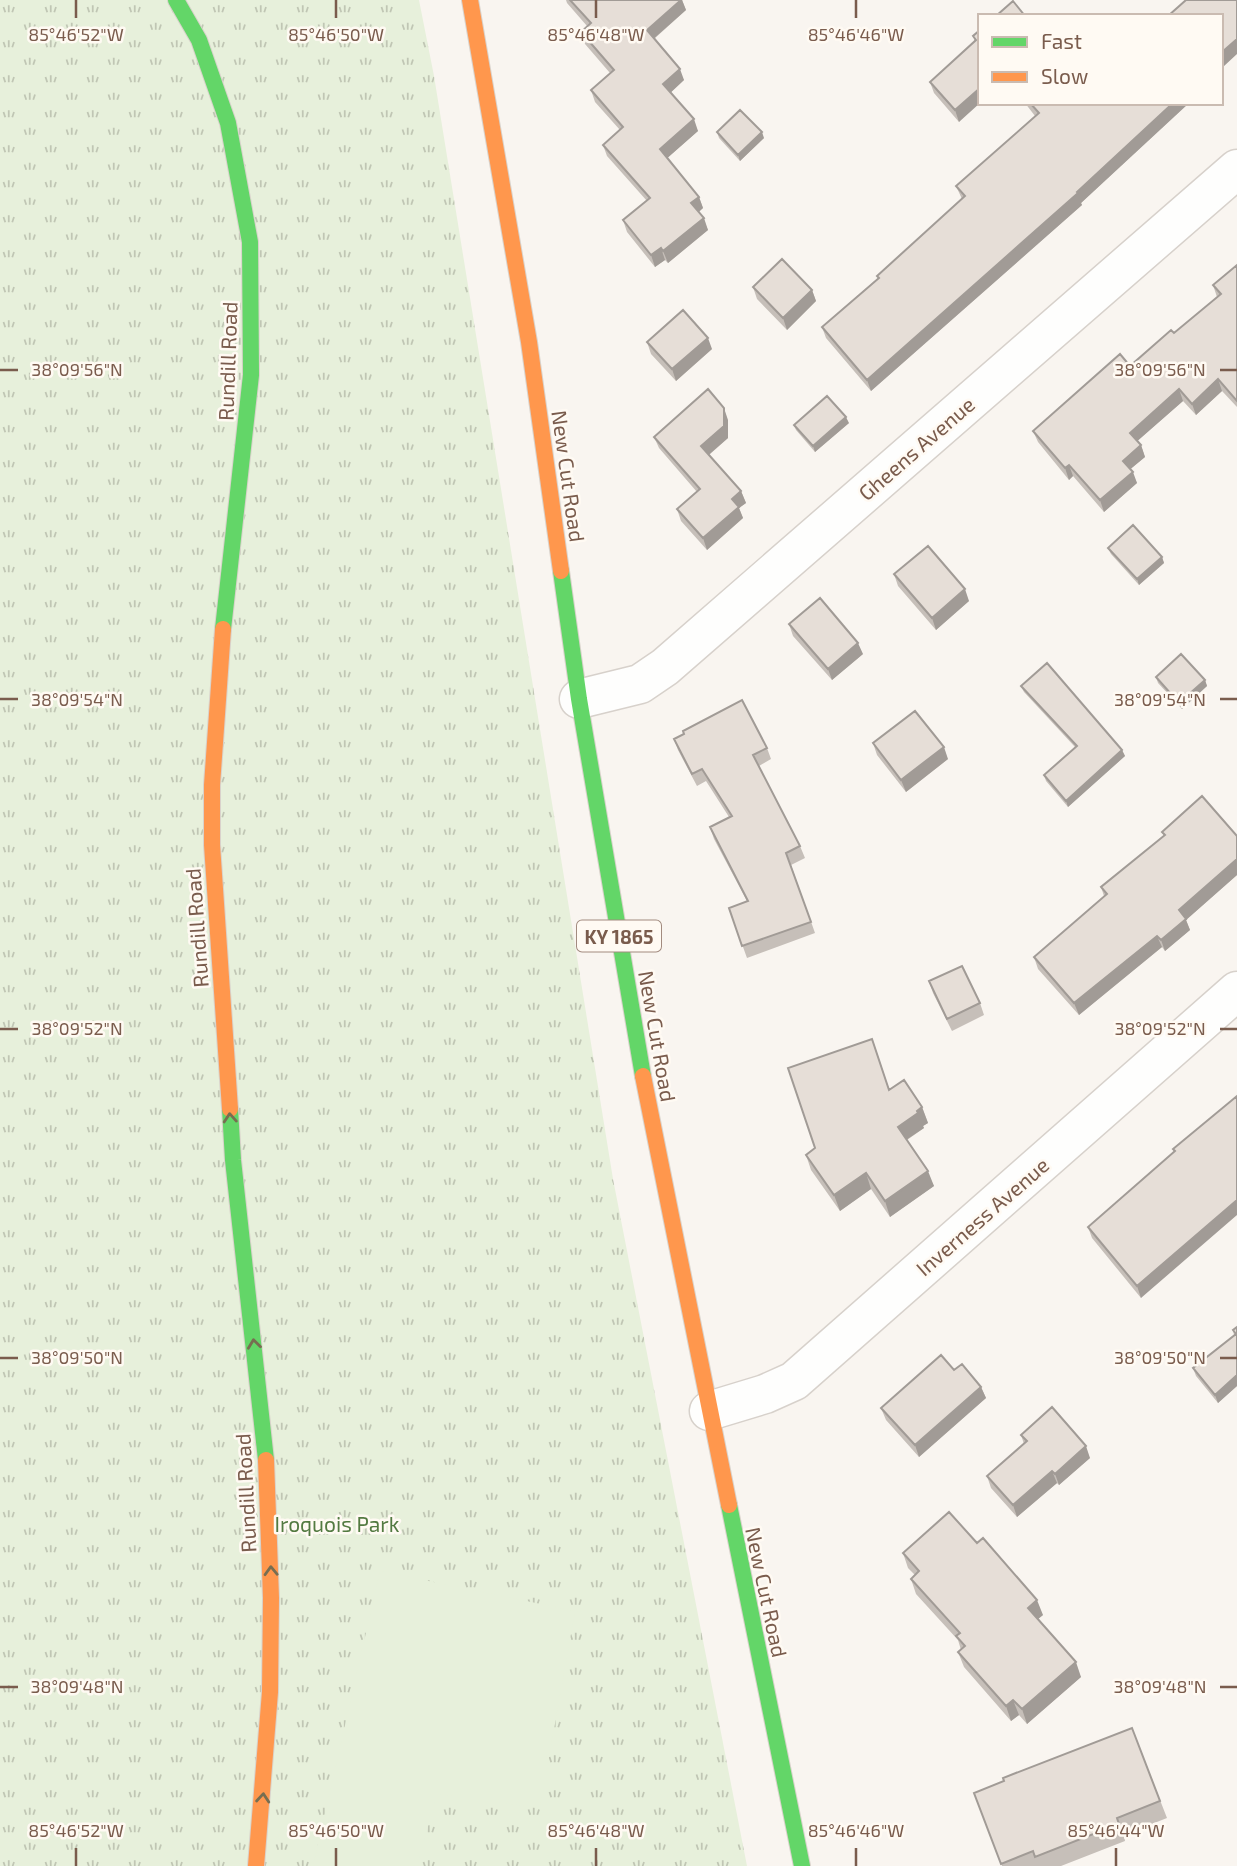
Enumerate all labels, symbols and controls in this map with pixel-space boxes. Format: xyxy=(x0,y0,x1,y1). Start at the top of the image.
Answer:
legend xyxy=(978,14,1223,105)
text: 85°46'52"W xyxy=(28,23,124,45)
text: 85°46'50"W xyxy=(288,23,384,45)
text: 85°46'48"W xyxy=(547,23,645,45)
text: 85°46'46"W xyxy=(808,23,904,45)
text: Fast xyxy=(1041,28,1082,53)
text: Slow xyxy=(1041,63,1088,88)
street label: Rundill Road xyxy=(212,301,242,421)
text: 38°09'56"N xyxy=(31,358,123,380)
text: 38°09'56"N xyxy=(1114,358,1206,380)
street label: Gheens Avenue xyxy=(853,391,979,505)
street label: New Cut Road xyxy=(547,409,591,543)
text: 38°09'54"N xyxy=(31,688,123,710)
text: 38°09'54"N xyxy=(1114,688,1206,710)
street label: Rundill Road xyxy=(179,868,213,988)
road number: KY 1865 xyxy=(577,920,661,952)
street label: New Cut Road xyxy=(634,969,682,1103)
text: 38°09'52"N xyxy=(31,1017,123,1039)
text: 38°09'52"N xyxy=(1114,1017,1206,1039)
one-way arrow xyxy=(223,1112,238,1123)
street label: Inverness Avenue xyxy=(910,1152,1054,1280)
one-way arrow xyxy=(246,1338,261,1350)
text: 38°09'50"N xyxy=(31,1346,123,1368)
text: 38°09'50"N xyxy=(1114,1346,1206,1368)
street label: Rundill Road xyxy=(229,1433,261,1553)
park label: Iroquois Park xyxy=(275,1511,400,1536)
street label: New Cut Road xyxy=(741,1525,793,1659)
one-way arrow xyxy=(263,1565,278,1576)
text: 38°09'48"N xyxy=(30,1675,124,1697)
text: 38°09'48"N xyxy=(1113,1675,1207,1697)
one-way arrow xyxy=(255,1792,270,1804)
text: 85°46'52"W xyxy=(28,1819,124,1841)
text: 85°46'50"W xyxy=(288,1819,384,1841)
text: 85°46'48"W xyxy=(547,1819,645,1841)
text: 85°46'46"W xyxy=(808,1819,904,1841)
text: 85°46'44"W xyxy=(1067,1819,1165,1841)

